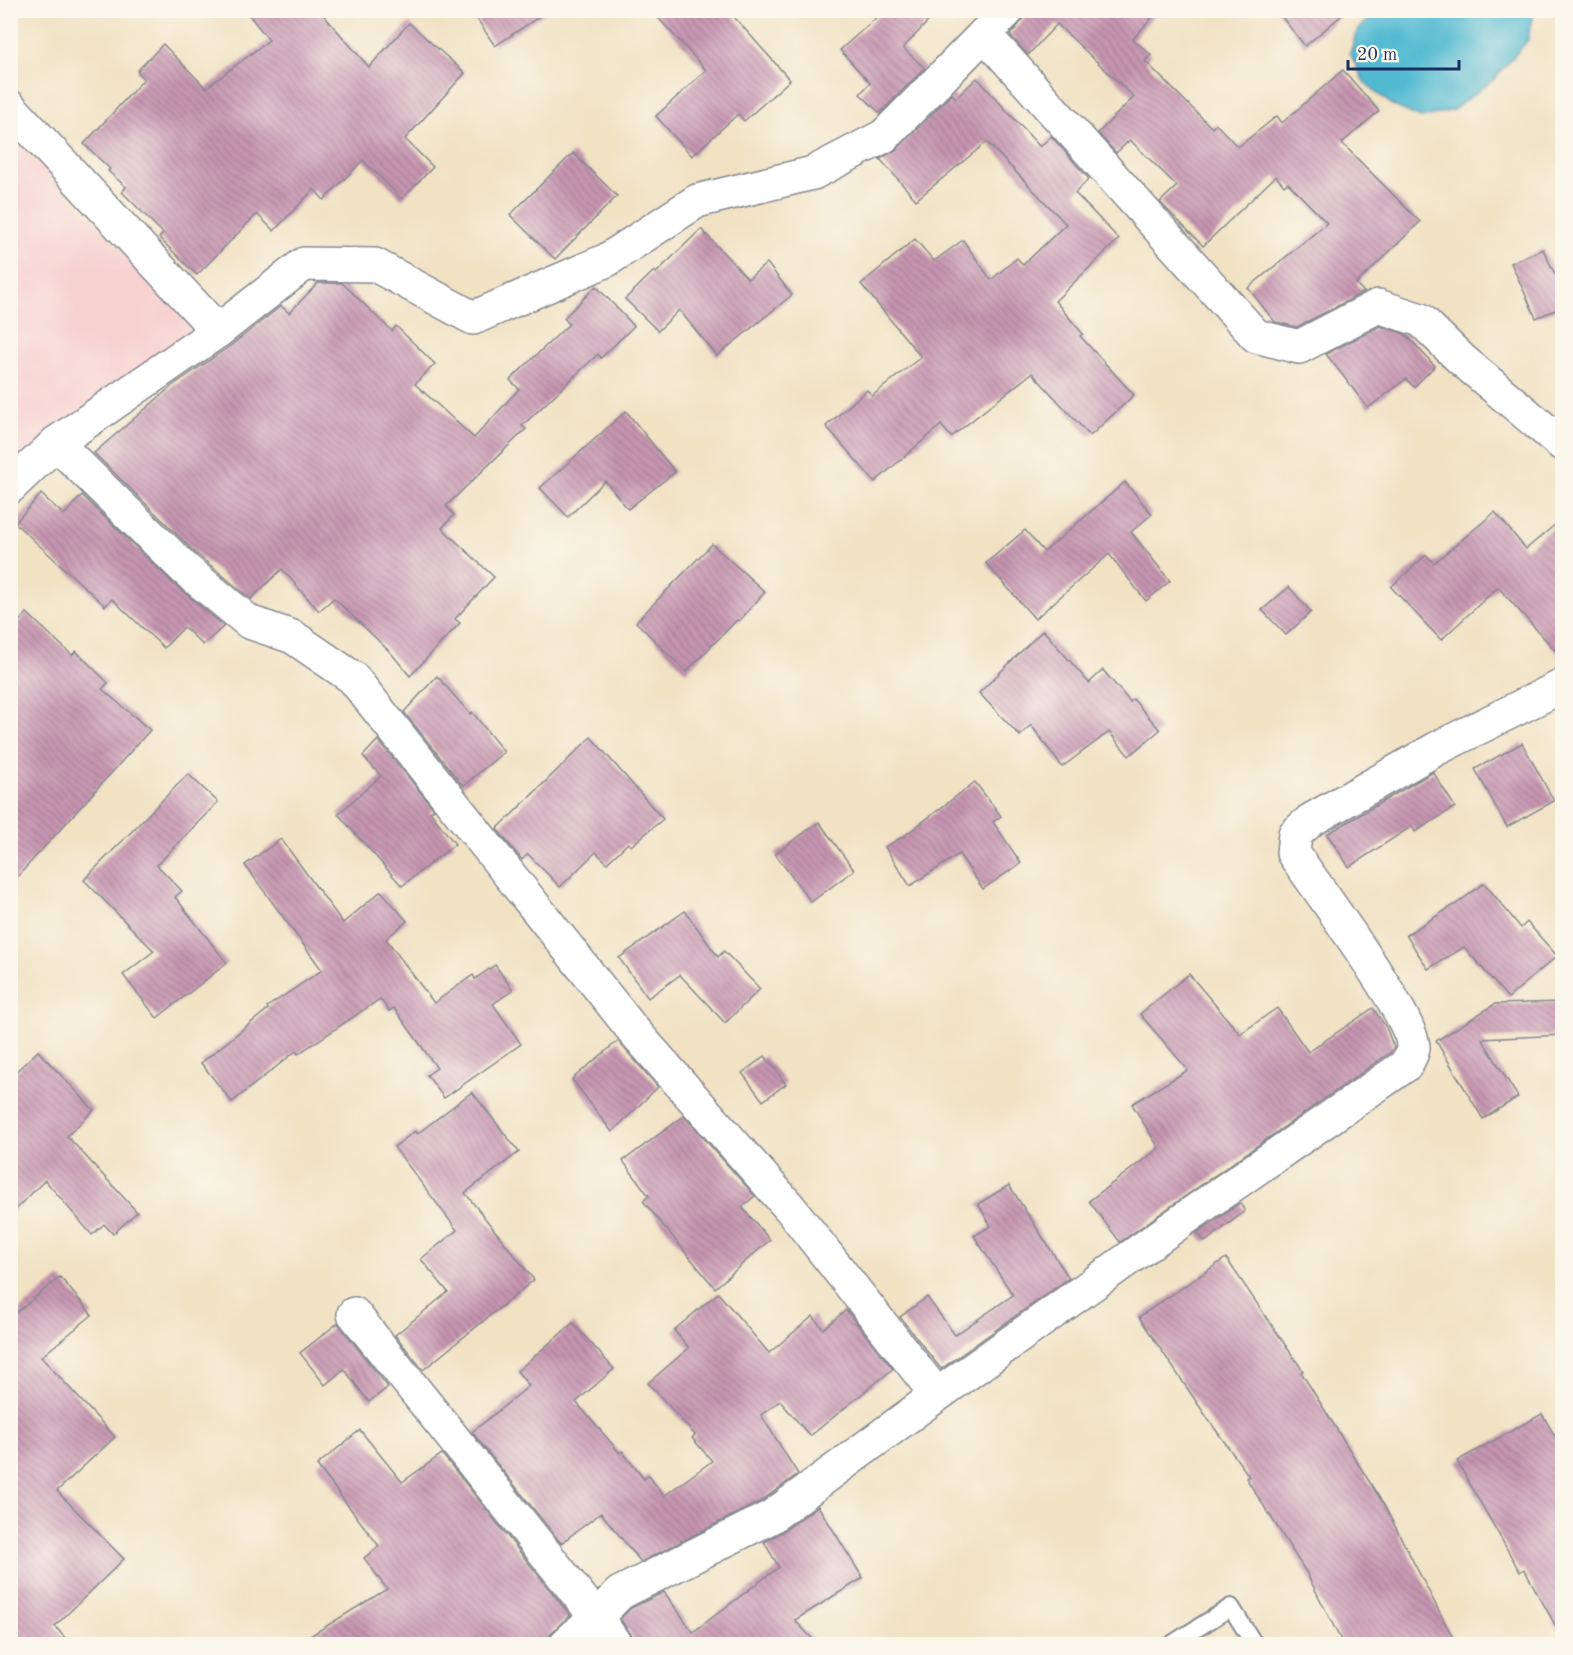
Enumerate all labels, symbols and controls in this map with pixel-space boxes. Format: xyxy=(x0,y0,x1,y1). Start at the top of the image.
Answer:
scale bar xyxy=(1348,33,1459,71)
text: 20 m xyxy=(1357,46,1397,64)

